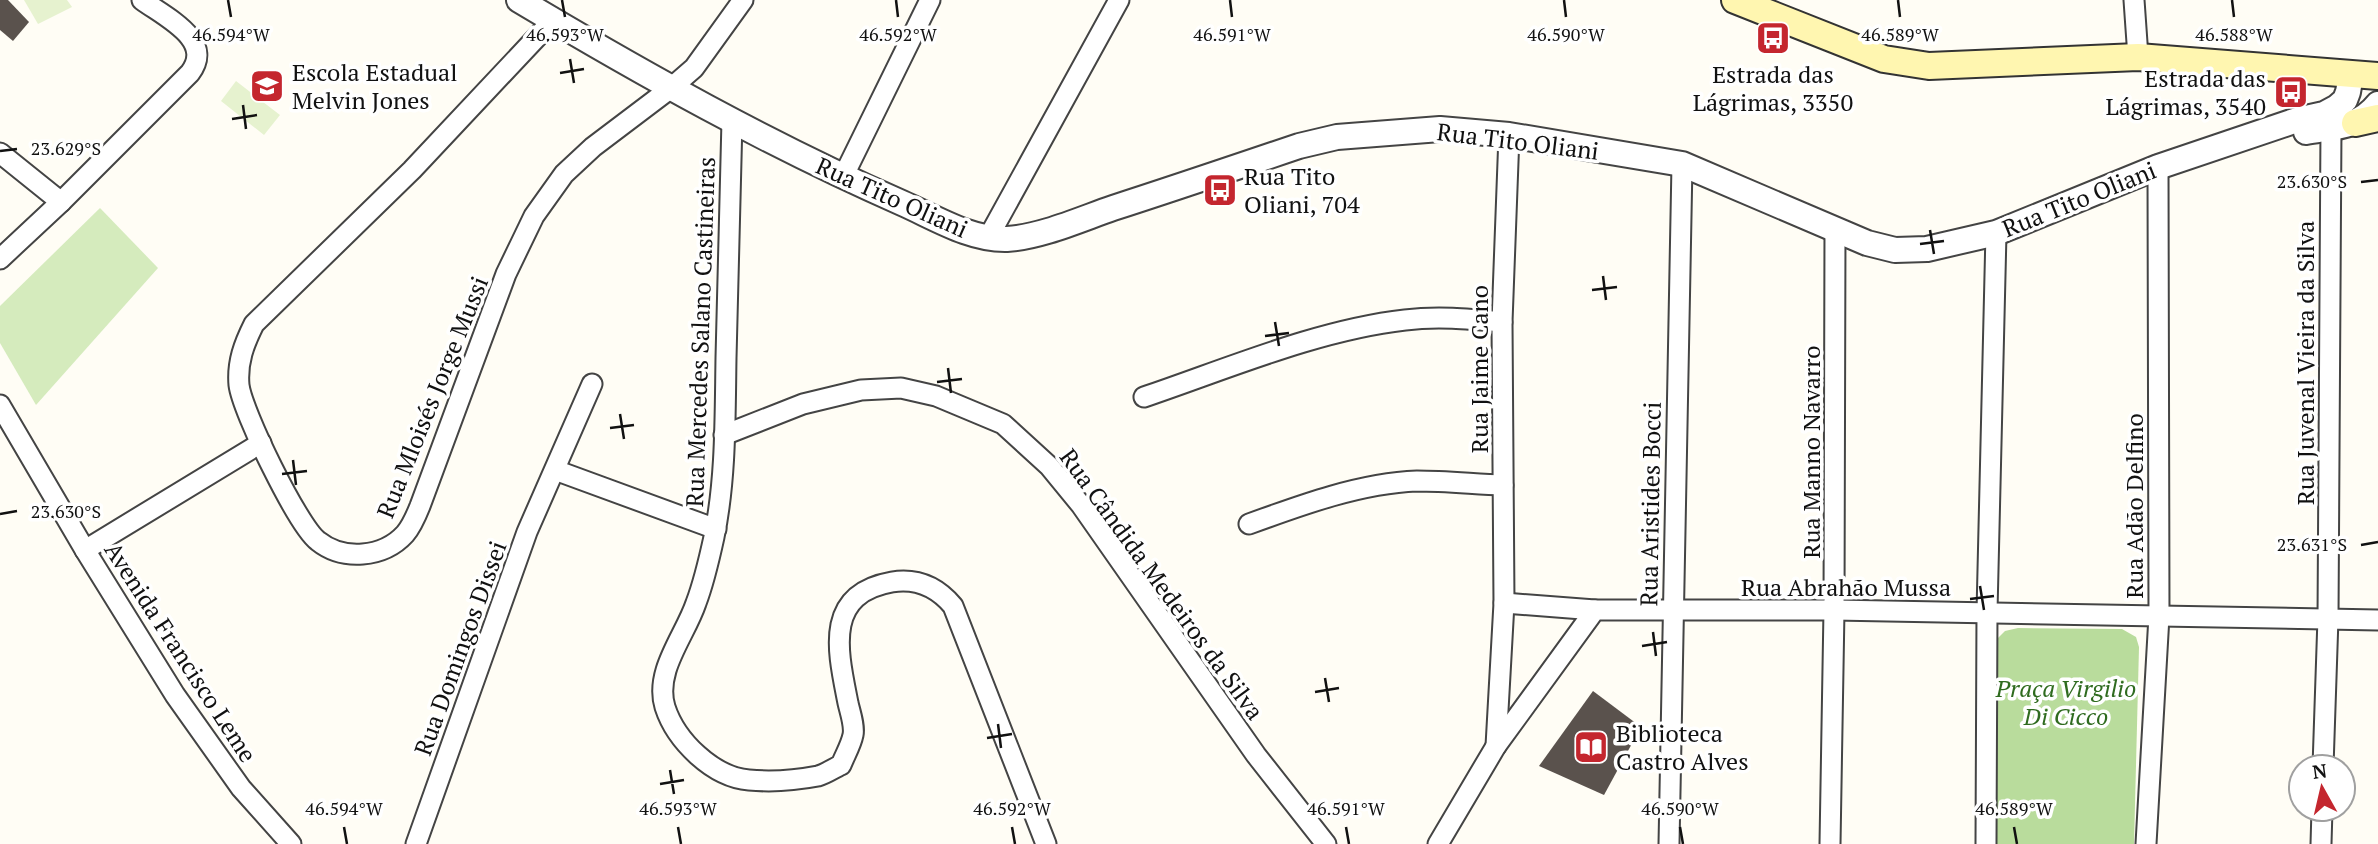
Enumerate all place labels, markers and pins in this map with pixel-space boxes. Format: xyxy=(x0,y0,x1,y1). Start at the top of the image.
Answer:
bus stop icon: Estrada das Lágrimas, 3350 xyxy=(1754,19,1792,57)
place label: Escola Estadual Melvin Jones xyxy=(292,56,457,116)
place label: Estrada das Lágrimas, 3350 xyxy=(1693,58,1853,118)
place label: Estrada das Lágrimas, 3540 xyxy=(2106,62,2266,122)
school or university icon: Escola Estadual Melvin Jones xyxy=(248,67,286,105)
bus stop icon: Estrada das Lágrimas, 3540 xyxy=(2272,73,2310,111)
place label: Rua Tito Oliani, 704 xyxy=(1244,160,1360,220)
bus stop icon: Rua Tito Oliani, 704 xyxy=(1201,171,1239,209)
place label: Biblioteca Castro Alves xyxy=(1616,717,1749,777)
library icon: Biblioteca Castro Alves xyxy=(1572,728,1610,766)

